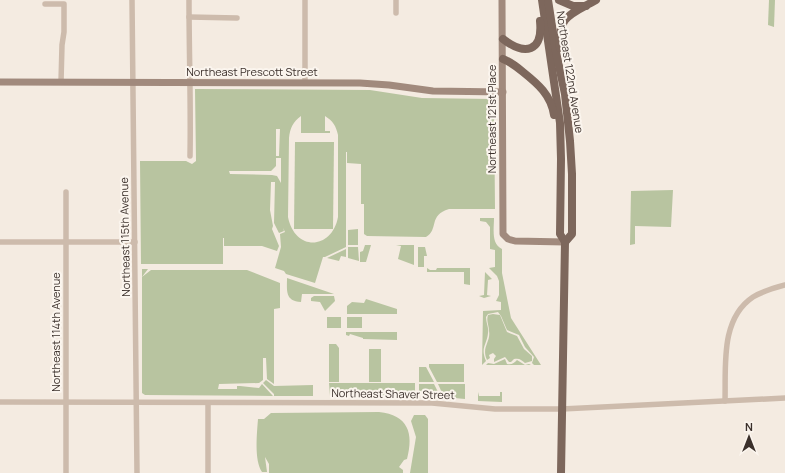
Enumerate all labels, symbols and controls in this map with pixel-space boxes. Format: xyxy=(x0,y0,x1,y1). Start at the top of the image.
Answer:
street label: Northeast 122nd Avenue xyxy=(553,10,588,135)
street label: Northeast Prescott Street xyxy=(186,64,318,79)
street label: Northeast 121st Place xyxy=(484,64,499,173)
street label: Northeast 115th Avenue xyxy=(116,177,133,297)
street label: Northeast 114th Avenue xyxy=(48,272,63,392)
street label: Northeast Shaver Street xyxy=(331,385,455,402)
north arrow xyxy=(729,417,769,457)
text: N xyxy=(745,419,753,434)

